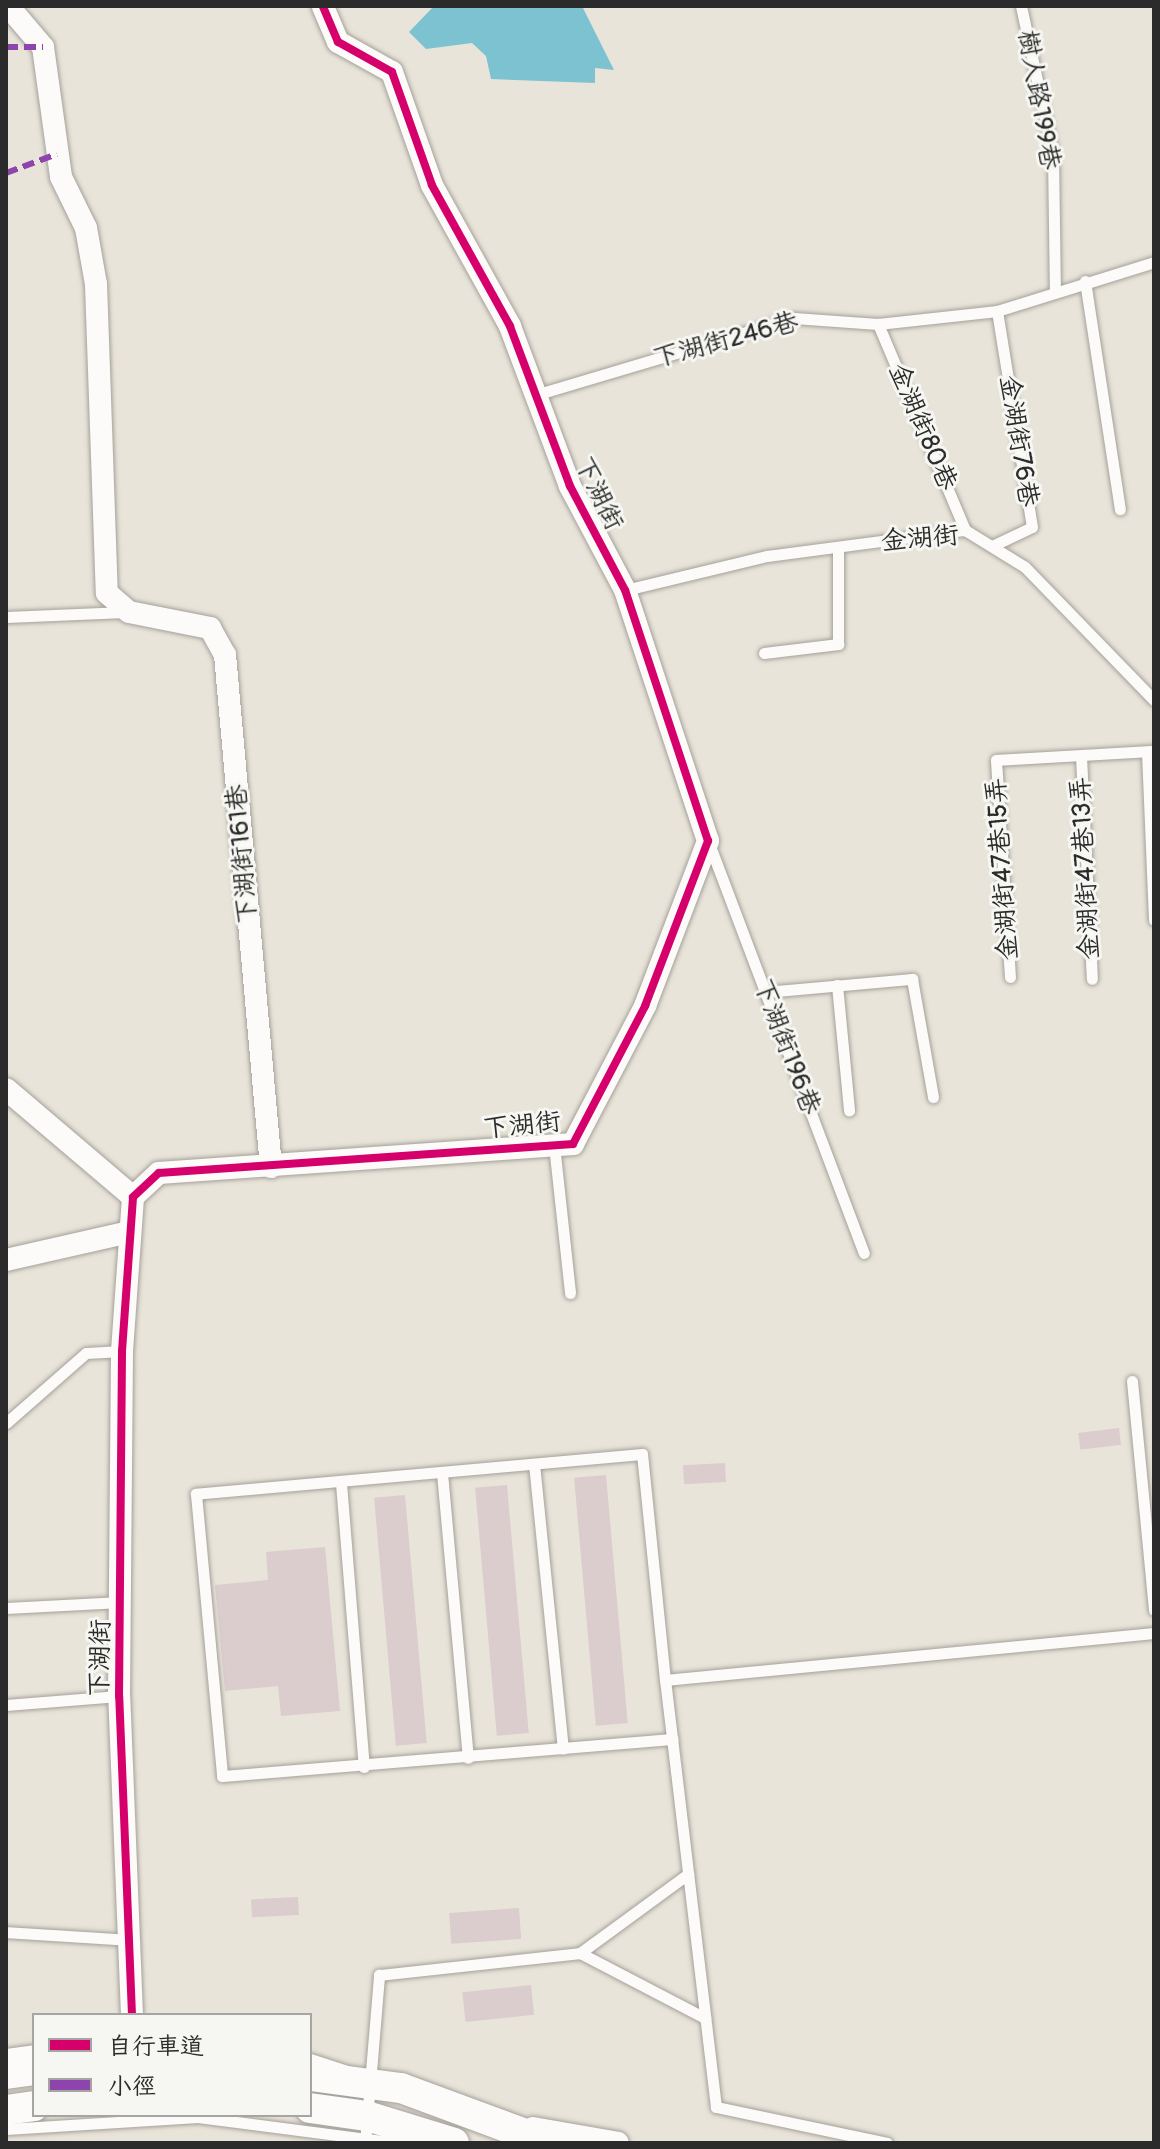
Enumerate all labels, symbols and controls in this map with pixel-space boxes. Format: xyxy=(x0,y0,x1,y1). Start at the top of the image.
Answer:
street label: 樹人路199巷 xyxy=(1010,28,1066,172)
street label: 下湖街246巷 xyxy=(650,307,802,375)
street label: 金湖街80巷 xyxy=(881,359,963,495)
street label: 金湖街76巷 xyxy=(992,373,1044,509)
street label: 下湖街 xyxy=(567,452,629,536)
street label: 金湖街 xyxy=(880,520,960,558)
street label: 金湖街47巷13弄 xyxy=(1066,776,1106,960)
street label: 金湖街47巷15弄 xyxy=(981,777,1025,961)
street label: 下湖街161巷 xyxy=(221,783,265,925)
street label: 下湖街196巷 xyxy=(746,975,826,1119)
street label: 下湖街 xyxy=(482,1106,562,1146)
street label: 下湖街 xyxy=(85,1619,117,1697)
legend xyxy=(32,2013,312,2117)
text: 自行車道 xyxy=(108,2032,204,2061)
text: 小徑 xyxy=(108,2072,156,2101)

